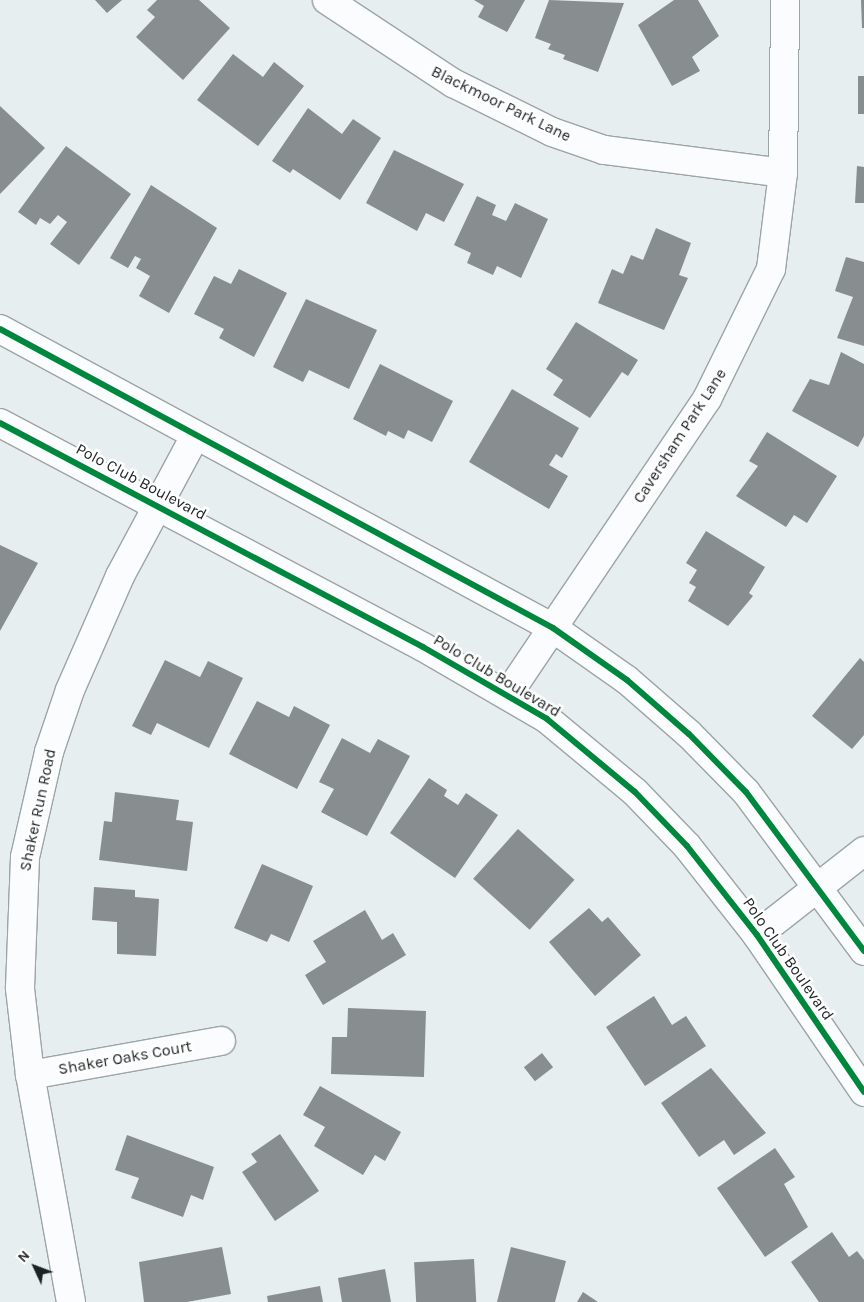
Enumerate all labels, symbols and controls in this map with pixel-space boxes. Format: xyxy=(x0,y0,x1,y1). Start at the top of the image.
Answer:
street label: Blackmoor Park Lane xyxy=(428,62,574,146)
street label: Caversham Park Lane xyxy=(629,365,731,507)
street label: Polo Club Boulevard xyxy=(72,439,210,525)
street label: Polo Club Boulevard xyxy=(430,630,564,722)
street label: Shaker Run Road xyxy=(16,747,60,873)
street label: Polo Club Boulevard xyxy=(739,894,837,1024)
street label: Shaker Oaks Court xyxy=(57,1037,193,1079)
north arrow xyxy=(10,1242,60,1292)
text: N xyxy=(14,1247,33,1266)

